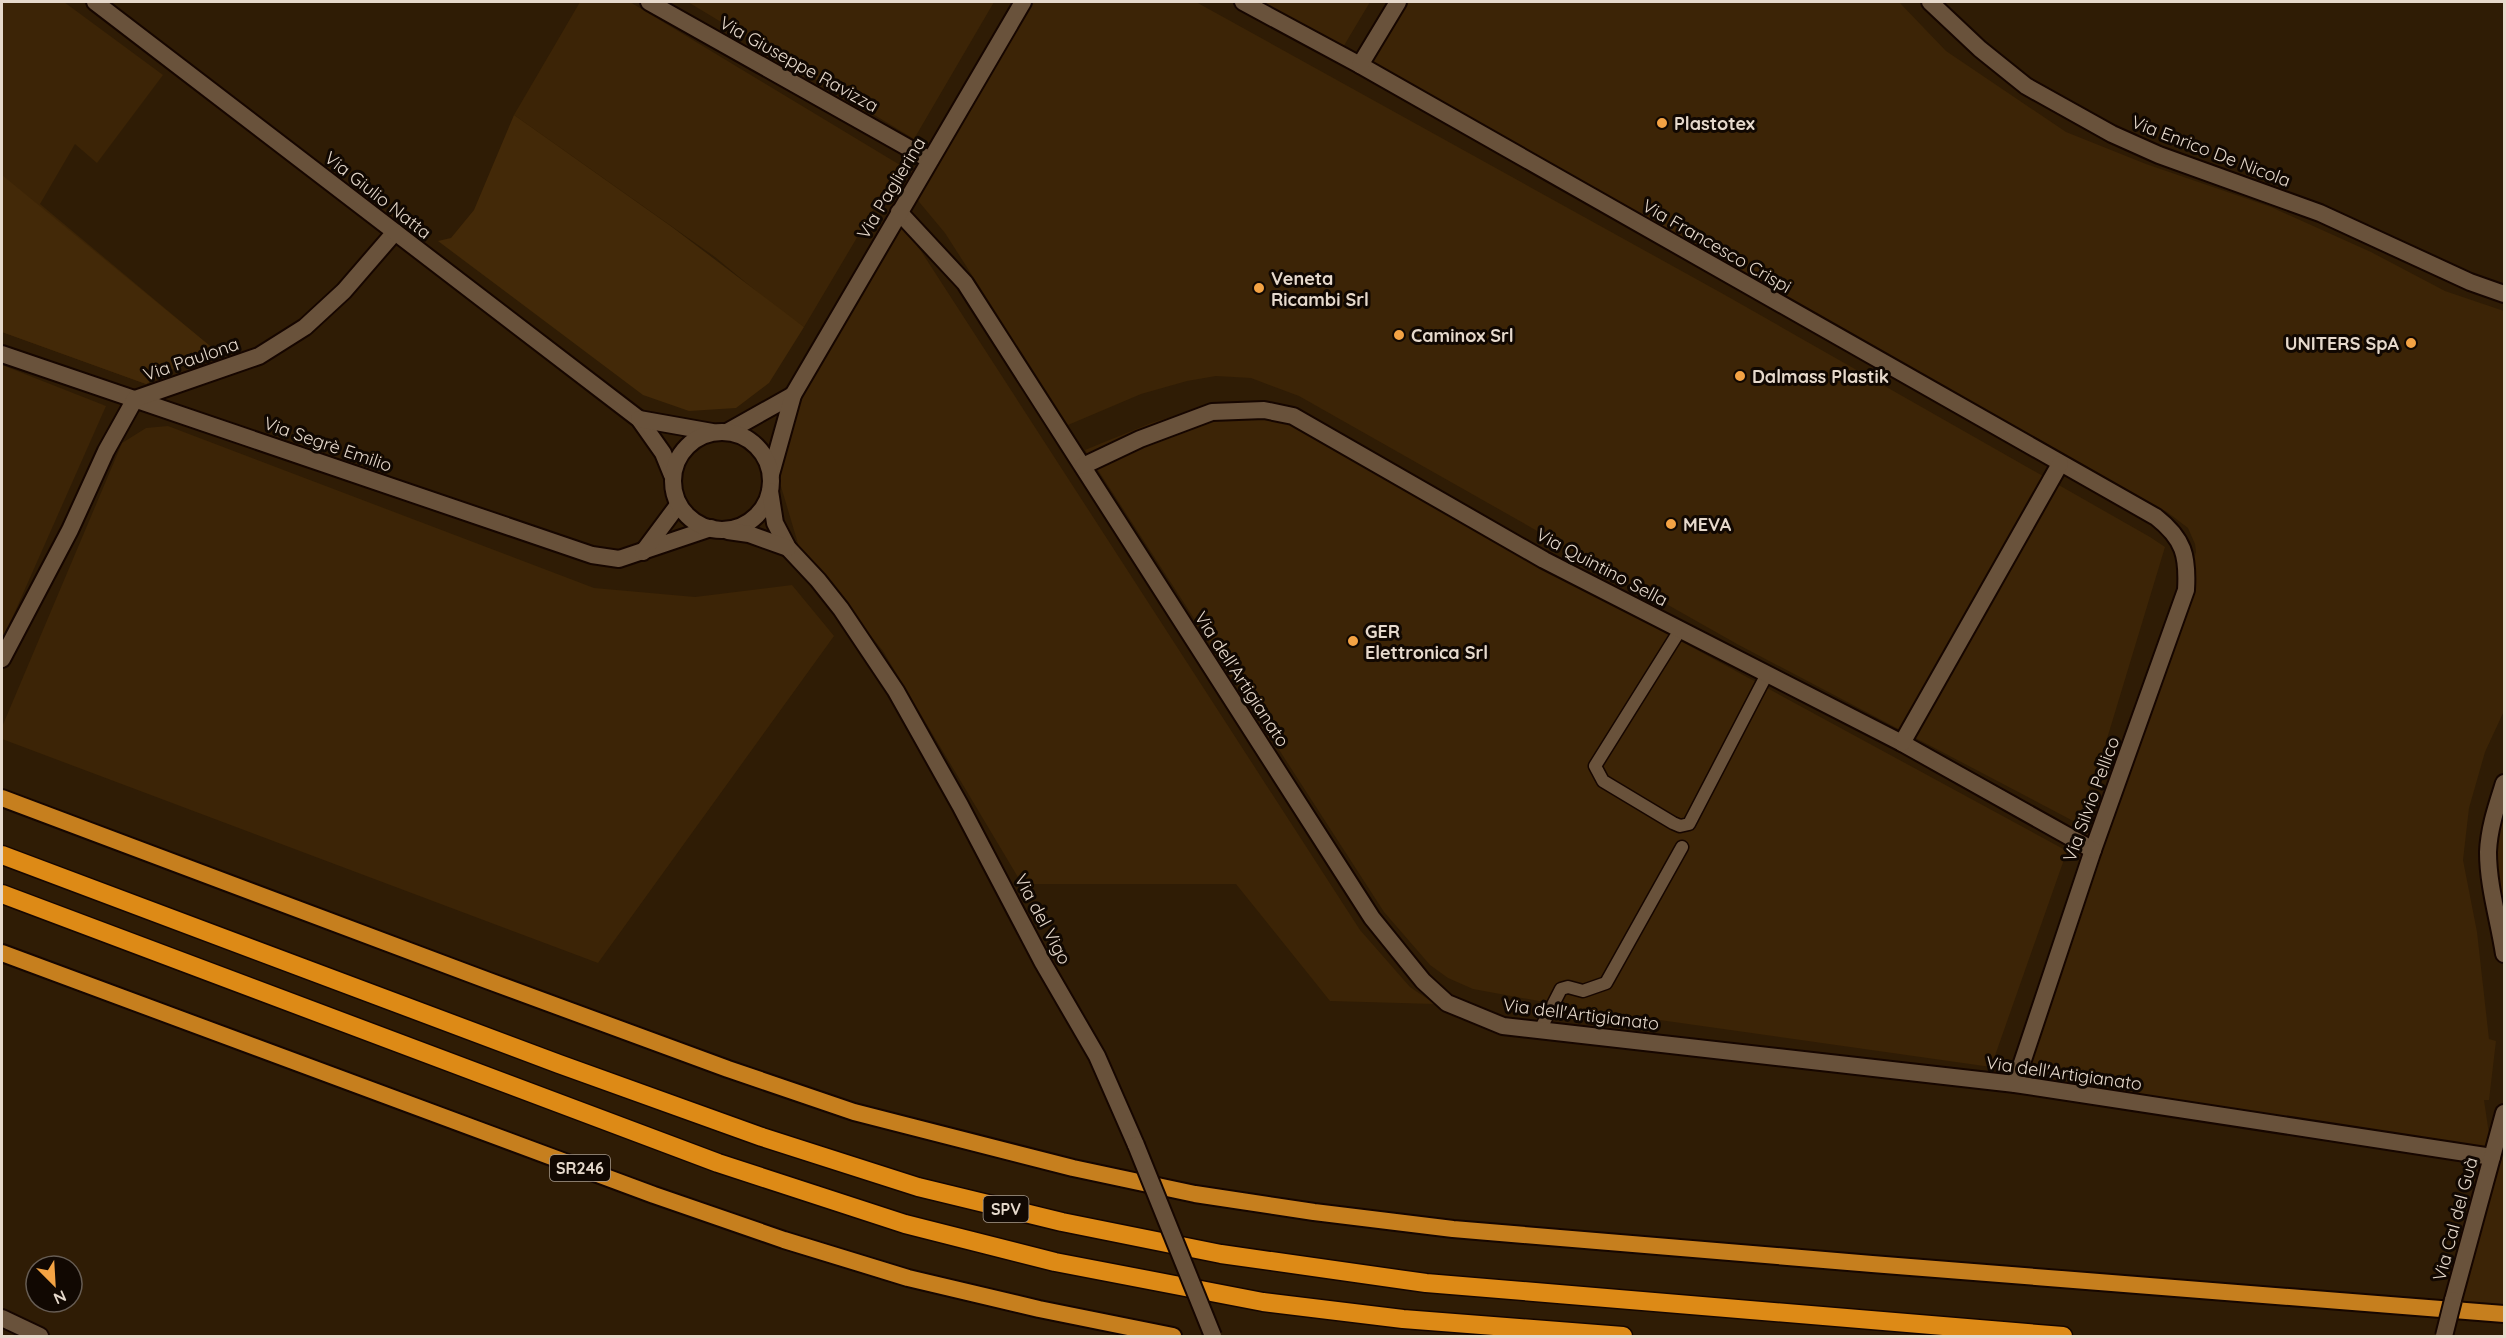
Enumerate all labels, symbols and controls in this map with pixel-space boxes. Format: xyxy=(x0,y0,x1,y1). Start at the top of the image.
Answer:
street label: Via Giuseppe Ravizza xyxy=(716,11,882,117)
street label: Via Enrico De Nicola xyxy=(2128,110,2294,192)
place label: Plastotex xyxy=(1674,112,1755,135)
marker: Plastotex xyxy=(1655,116,1669,130)
street label: Via Paglierina xyxy=(852,133,930,243)
street label: Via Giulio Natta xyxy=(320,146,436,244)
street label: Via Francesco Crispi xyxy=(1638,194,1796,298)
place label: Veneta Ricambi Srl xyxy=(1271,267,1369,311)
marker: Veneta Ricambi Srl xyxy=(1252,281,1266,295)
place label: Caminox Srl xyxy=(1411,324,1514,347)
marker: Caminox Srl xyxy=(1392,328,1406,342)
street label: Via Paulona xyxy=(140,332,242,386)
place label: UNITERS SpA xyxy=(2285,332,2399,355)
marker: UNITERS SpA xyxy=(2404,336,2418,350)
place label: Dalmass Plastik xyxy=(1752,365,1889,388)
marker: Dalmass Plastik xyxy=(1733,369,1747,383)
street label: Via Segrè Emilio xyxy=(261,411,395,477)
place label: MEVA xyxy=(1683,513,1732,536)
marker: MEVA xyxy=(1664,517,1678,531)
street label: Via Quintino Sella xyxy=(1532,523,1672,611)
street label: Via dell'Artigianato xyxy=(1190,607,1294,751)
place label: GER Elettronica Srl xyxy=(1365,620,1488,664)
marker: GER Elettronica Srl xyxy=(1346,634,1360,648)
street label: Via Silvio Pellico xyxy=(2058,733,2124,865)
street label: Via del Vigo xyxy=(1010,870,1076,968)
street label: Via dell'Artigianato xyxy=(1502,993,1660,1035)
street label: Via dell'Artigianato xyxy=(1985,1051,2143,1095)
road number: SR246 xyxy=(550,1155,610,1181)
street label: Via Cal del Guà xyxy=(2427,1155,2483,1283)
road number: SPV xyxy=(984,1196,1028,1222)
north arrow xyxy=(24,1254,84,1314)
text: N xyxy=(51,1286,70,1309)

